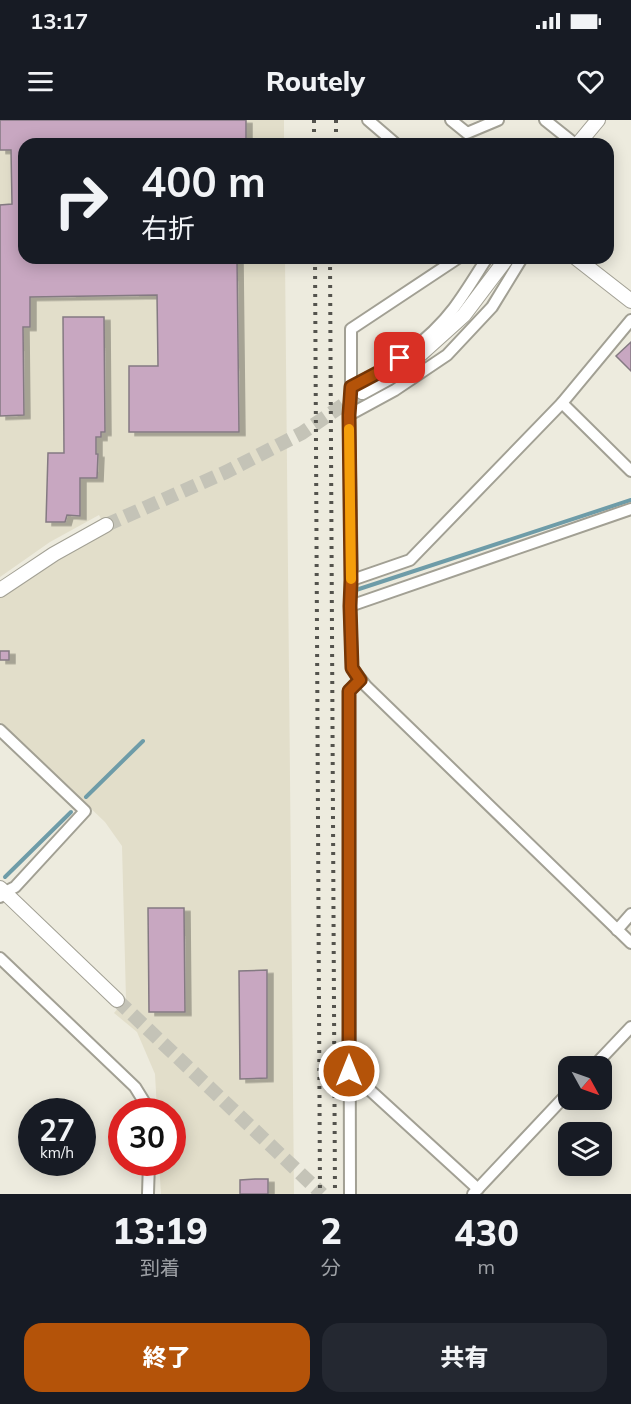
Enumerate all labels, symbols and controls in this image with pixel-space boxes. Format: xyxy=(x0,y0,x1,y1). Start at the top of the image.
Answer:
text: 13:17 xyxy=(30,7,88,35)
text: Routely xyxy=(266,64,365,98)
icon: menu xyxy=(24,65,57,98)
icon: heart xyxy=(574,65,607,98)
text: 400 m xyxy=(141,155,266,208)
icon: right xyxy=(42,162,120,240)
text: 右折 xyxy=(141,211,195,245)
pin xyxy=(374,332,425,383)
icon: arrive xyxy=(383,341,416,374)
position arrow xyxy=(317,1039,381,1103)
north arrow xyxy=(558,1056,612,1110)
map controls xyxy=(558,1056,612,1176)
speed limit sign: 30 xyxy=(108,1098,186,1176)
text: 27 xyxy=(39,1111,75,1149)
button: layers xyxy=(558,1122,612,1176)
text: km/h xyxy=(40,1143,74,1162)
text: 13:19 xyxy=(112,1208,208,1253)
text: 2 xyxy=(320,1208,342,1253)
text: 430 xyxy=(454,1210,519,1255)
text: m xyxy=(478,1254,495,1279)
text: 到着 xyxy=(140,1255,180,1280)
text: 分 xyxy=(321,1255,341,1280)
button: 終了 xyxy=(24,1323,310,1392)
button: 共有 xyxy=(322,1323,607,1392)

